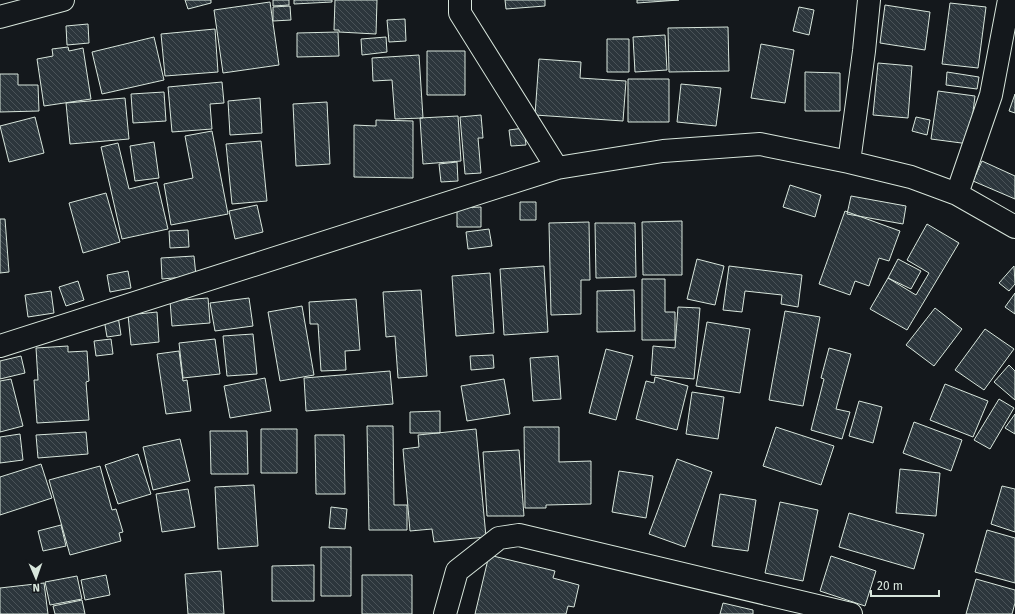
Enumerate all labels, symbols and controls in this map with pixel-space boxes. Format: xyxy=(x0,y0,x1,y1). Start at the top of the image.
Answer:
north arrow xyxy=(16,558,56,598)
scale bar xyxy=(871,572,939,598)
text: 20 m xyxy=(877,579,903,593)
text: N xyxy=(32,581,40,594)

